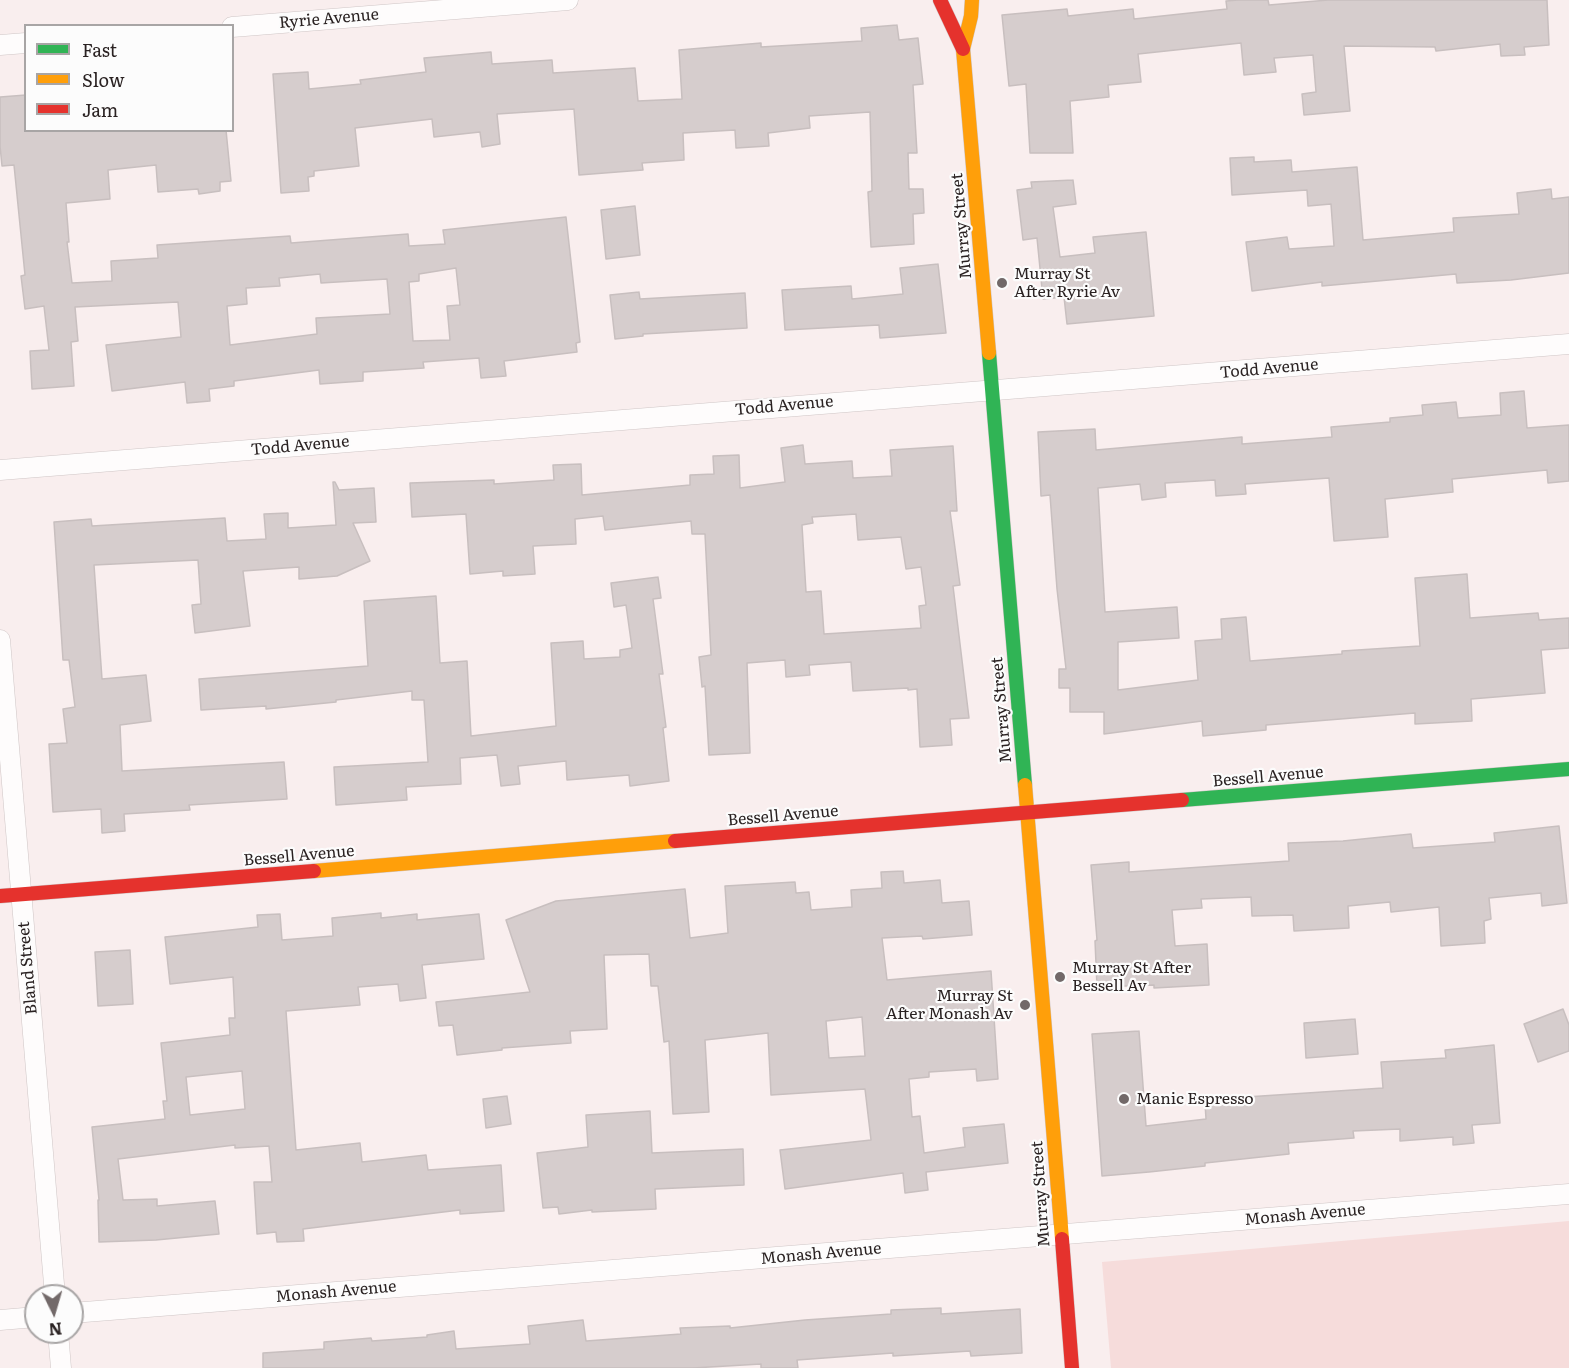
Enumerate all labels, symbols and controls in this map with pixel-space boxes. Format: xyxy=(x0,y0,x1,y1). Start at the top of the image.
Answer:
street label: Ryrie Avenue xyxy=(278,5,380,33)
legend xyxy=(24,24,234,132)
text: Fast xyxy=(82,36,117,63)
text: Slow xyxy=(82,66,124,93)
text: Jam xyxy=(82,96,118,123)
street label: Murray Street xyxy=(948,172,976,280)
place label: Murray St After Ryrie Av xyxy=(1014,264,1120,302)
marker: Murray St After Ryrie Av xyxy=(995,276,1009,290)
street label: Todd Avenue xyxy=(1219,355,1319,383)
street label: Todd Avenue xyxy=(734,392,834,420)
street label: Todd Avenue xyxy=(250,432,350,460)
street label: Murray Street xyxy=(988,656,1016,764)
street label: Bessell Avenue xyxy=(1212,763,1324,791)
street label: Bessell Avenue xyxy=(727,802,839,830)
street label: Bessell Avenue xyxy=(243,842,355,870)
street label: Bland Street xyxy=(14,921,42,1015)
place label: Murray St After Bessell Av xyxy=(1072,958,1191,996)
marker: Murray St After Bessell Av xyxy=(1053,970,1067,984)
place label: Murray St After Monash Av xyxy=(886,986,1013,1024)
marker: Murray St After Monash Av xyxy=(1018,998,1032,1012)
place label: Manic Espresso xyxy=(1136,1089,1254,1109)
marker: Manic Espresso xyxy=(1117,1092,1131,1106)
street label: Murray Street xyxy=(1028,1140,1054,1248)
street label: Monash Avenue xyxy=(1244,1200,1366,1230)
street label: Monash Avenue xyxy=(760,1239,882,1269)
street label: Monash Avenue xyxy=(275,1277,397,1307)
north arrow xyxy=(24,1284,84,1344)
text: N xyxy=(48,1317,63,1342)

